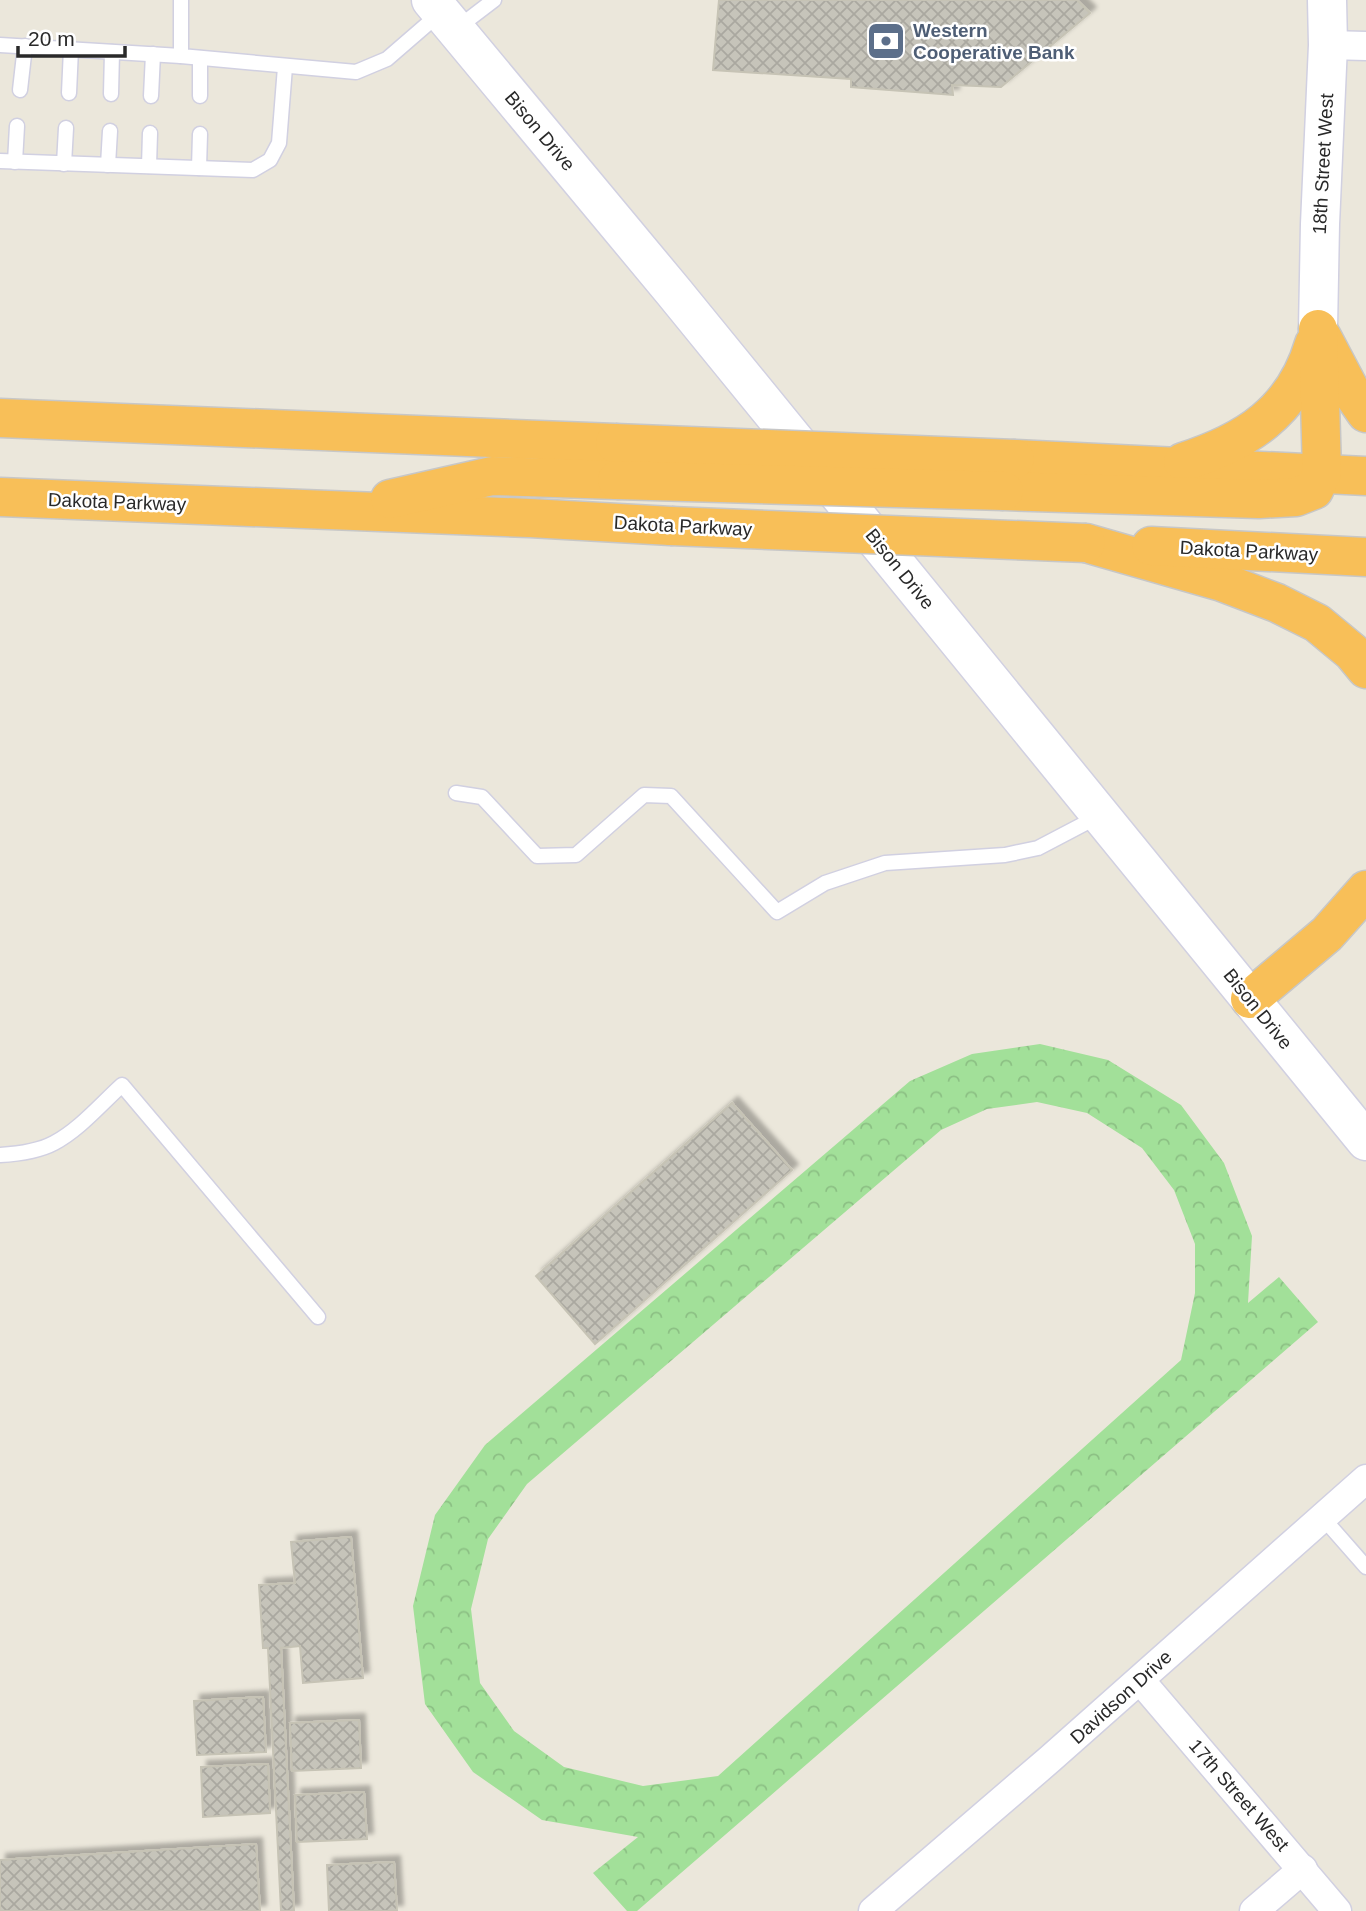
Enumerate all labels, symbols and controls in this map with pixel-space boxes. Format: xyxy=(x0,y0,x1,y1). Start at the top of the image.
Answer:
scale bar xyxy=(18,14,124,58)
bank icon: Western Cooperative Bank xyxy=(865,20,907,62)
place label: Western Cooperative Bank xyxy=(913,20,1075,63)
text: 20 m xyxy=(28,27,75,50)
street label: Bison Drive xyxy=(501,87,579,175)
street label: 18th Street West xyxy=(1309,92,1337,235)
street label: Dakota Parkway xyxy=(48,489,187,515)
street label: Dakota Parkway xyxy=(613,512,753,540)
street label: Bison Drive xyxy=(861,525,939,613)
street label: Dakota Parkway xyxy=(1179,537,1319,565)
street label: Bison Drive xyxy=(1219,965,1297,1053)
street label: Davidson Drive xyxy=(1066,1646,1176,1748)
street label: 17th Street West xyxy=(1185,1735,1294,1856)

